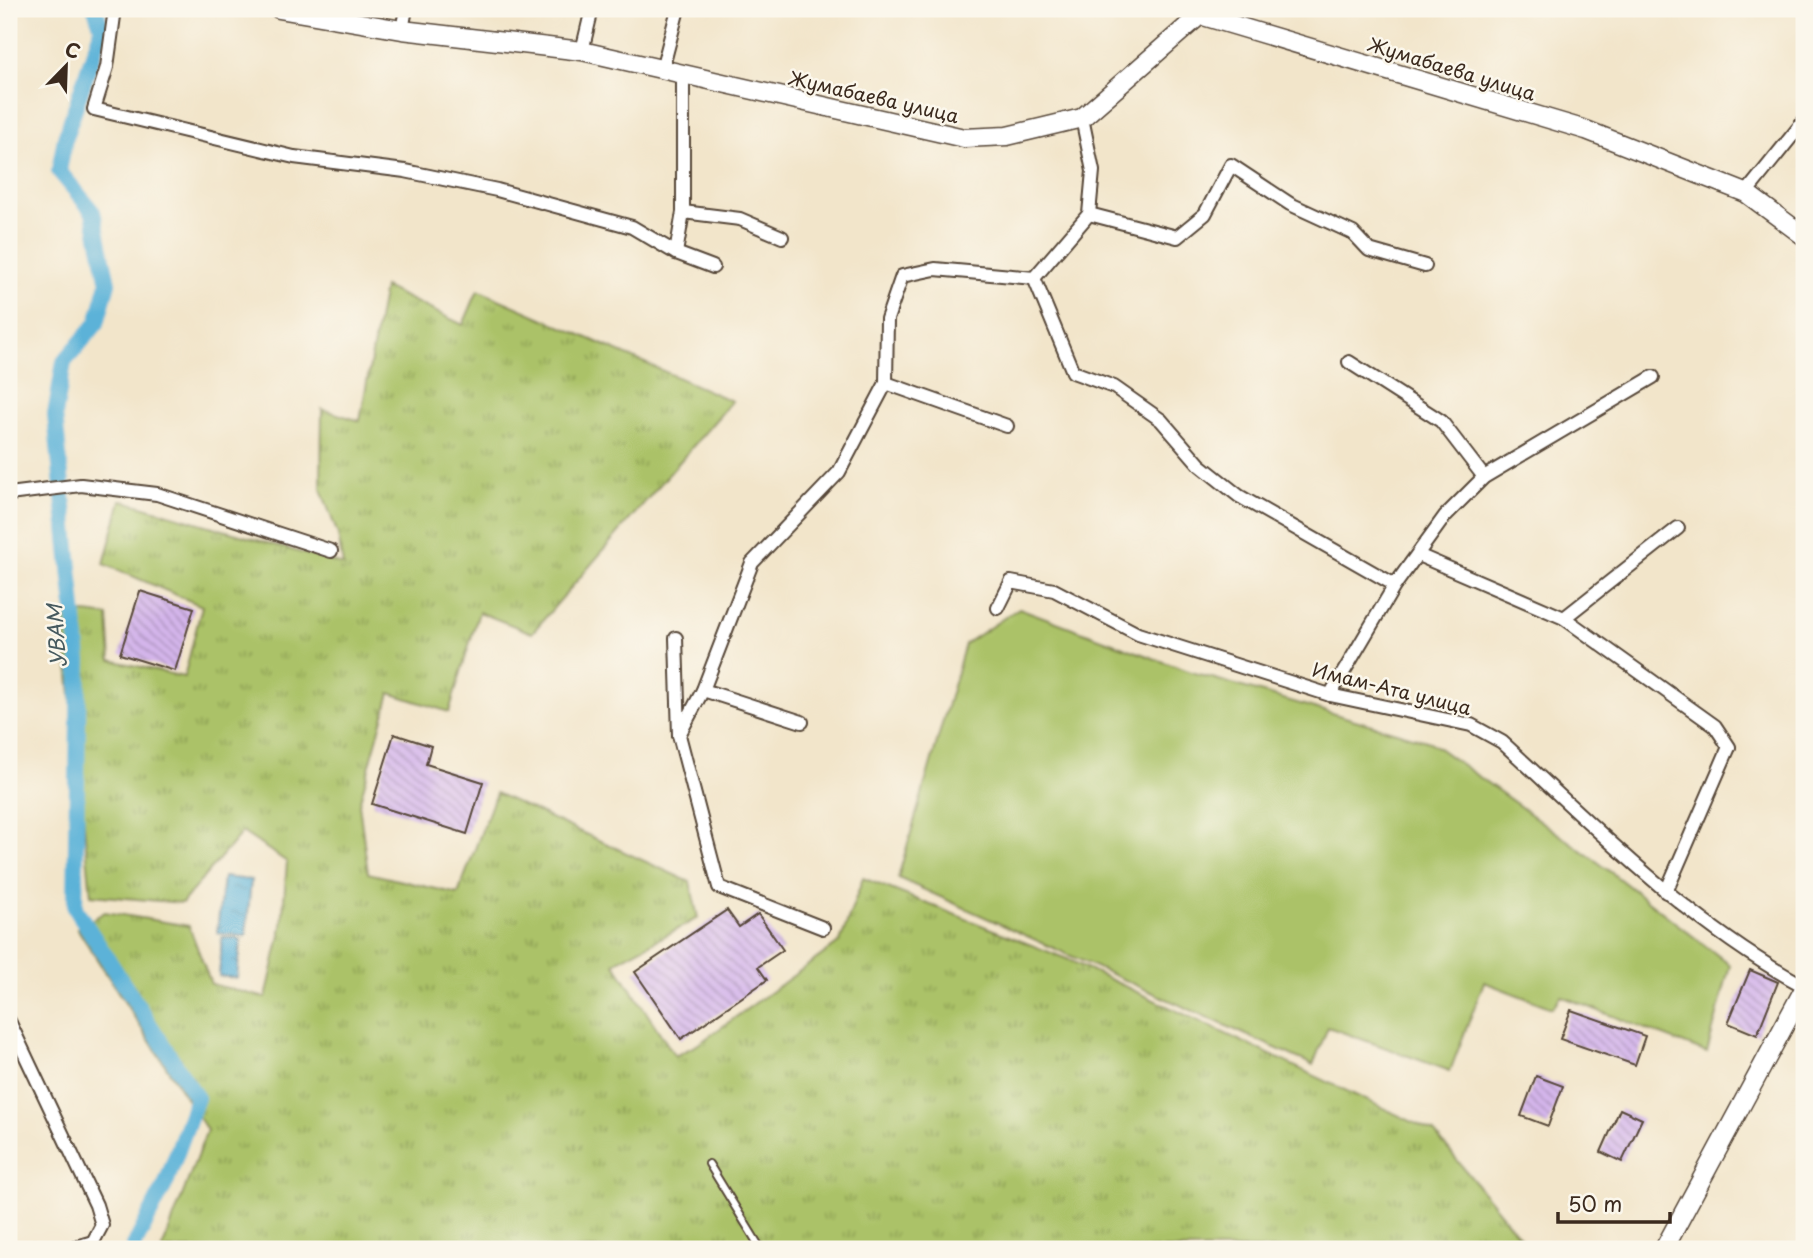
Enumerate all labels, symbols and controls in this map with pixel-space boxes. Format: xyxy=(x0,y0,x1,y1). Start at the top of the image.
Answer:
street label: Жумабаева улица xyxy=(1365,29,1539,107)
north arrow xyxy=(32,32,102,102)
text: С xyxy=(61,34,85,65)
street label: Жумабаева улица xyxy=(786,63,962,129)
water label: УВАМ xyxy=(37,601,73,669)
street label: Имам-Ата улица xyxy=(1309,655,1475,721)
scale bar xyxy=(1558,1181,1670,1225)
text: 50 m xyxy=(1568,1187,1622,1219)

